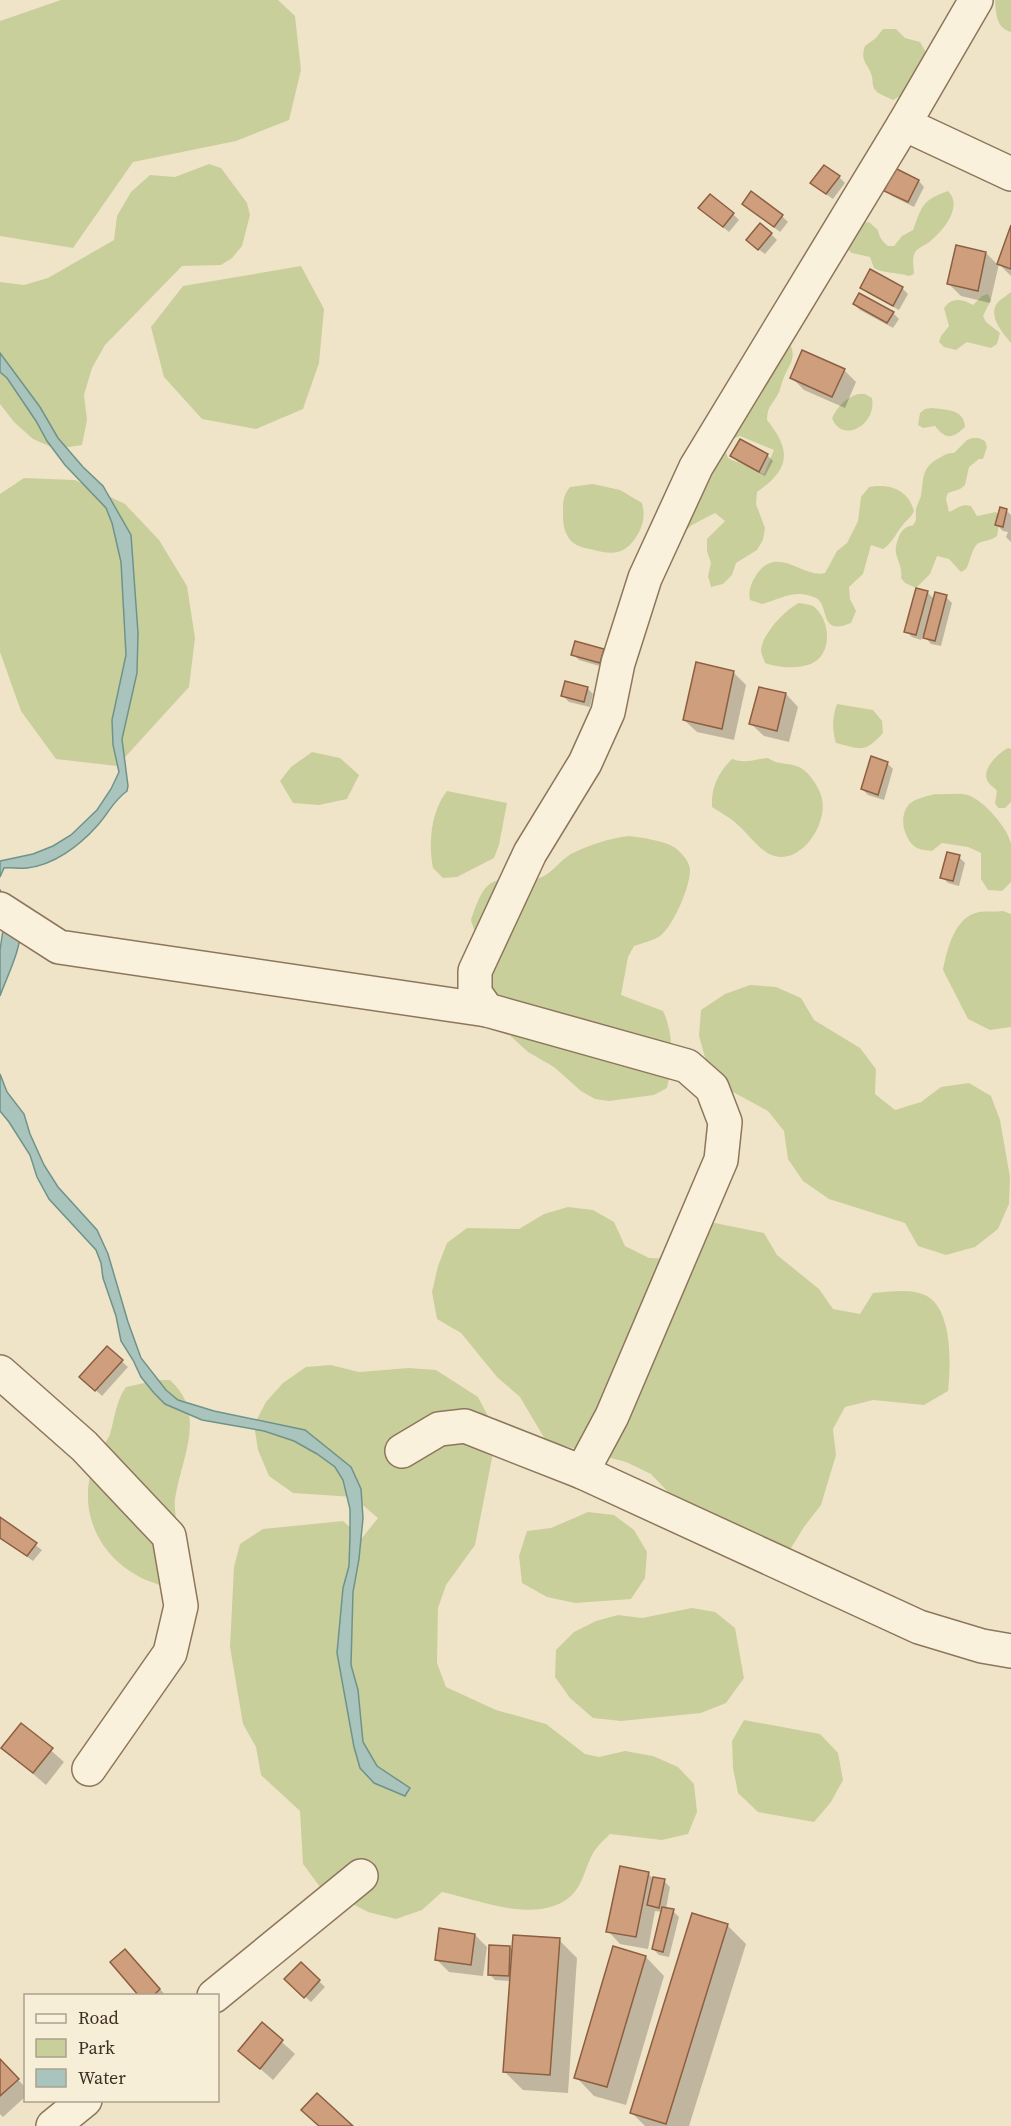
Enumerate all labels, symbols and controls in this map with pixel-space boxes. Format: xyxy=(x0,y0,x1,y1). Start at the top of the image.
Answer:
legend xyxy=(24,1994,219,2102)
text: Road xyxy=(78,2005,119,2030)
text: Park xyxy=(78,2035,115,2060)
text: Water xyxy=(78,2065,126,2090)

